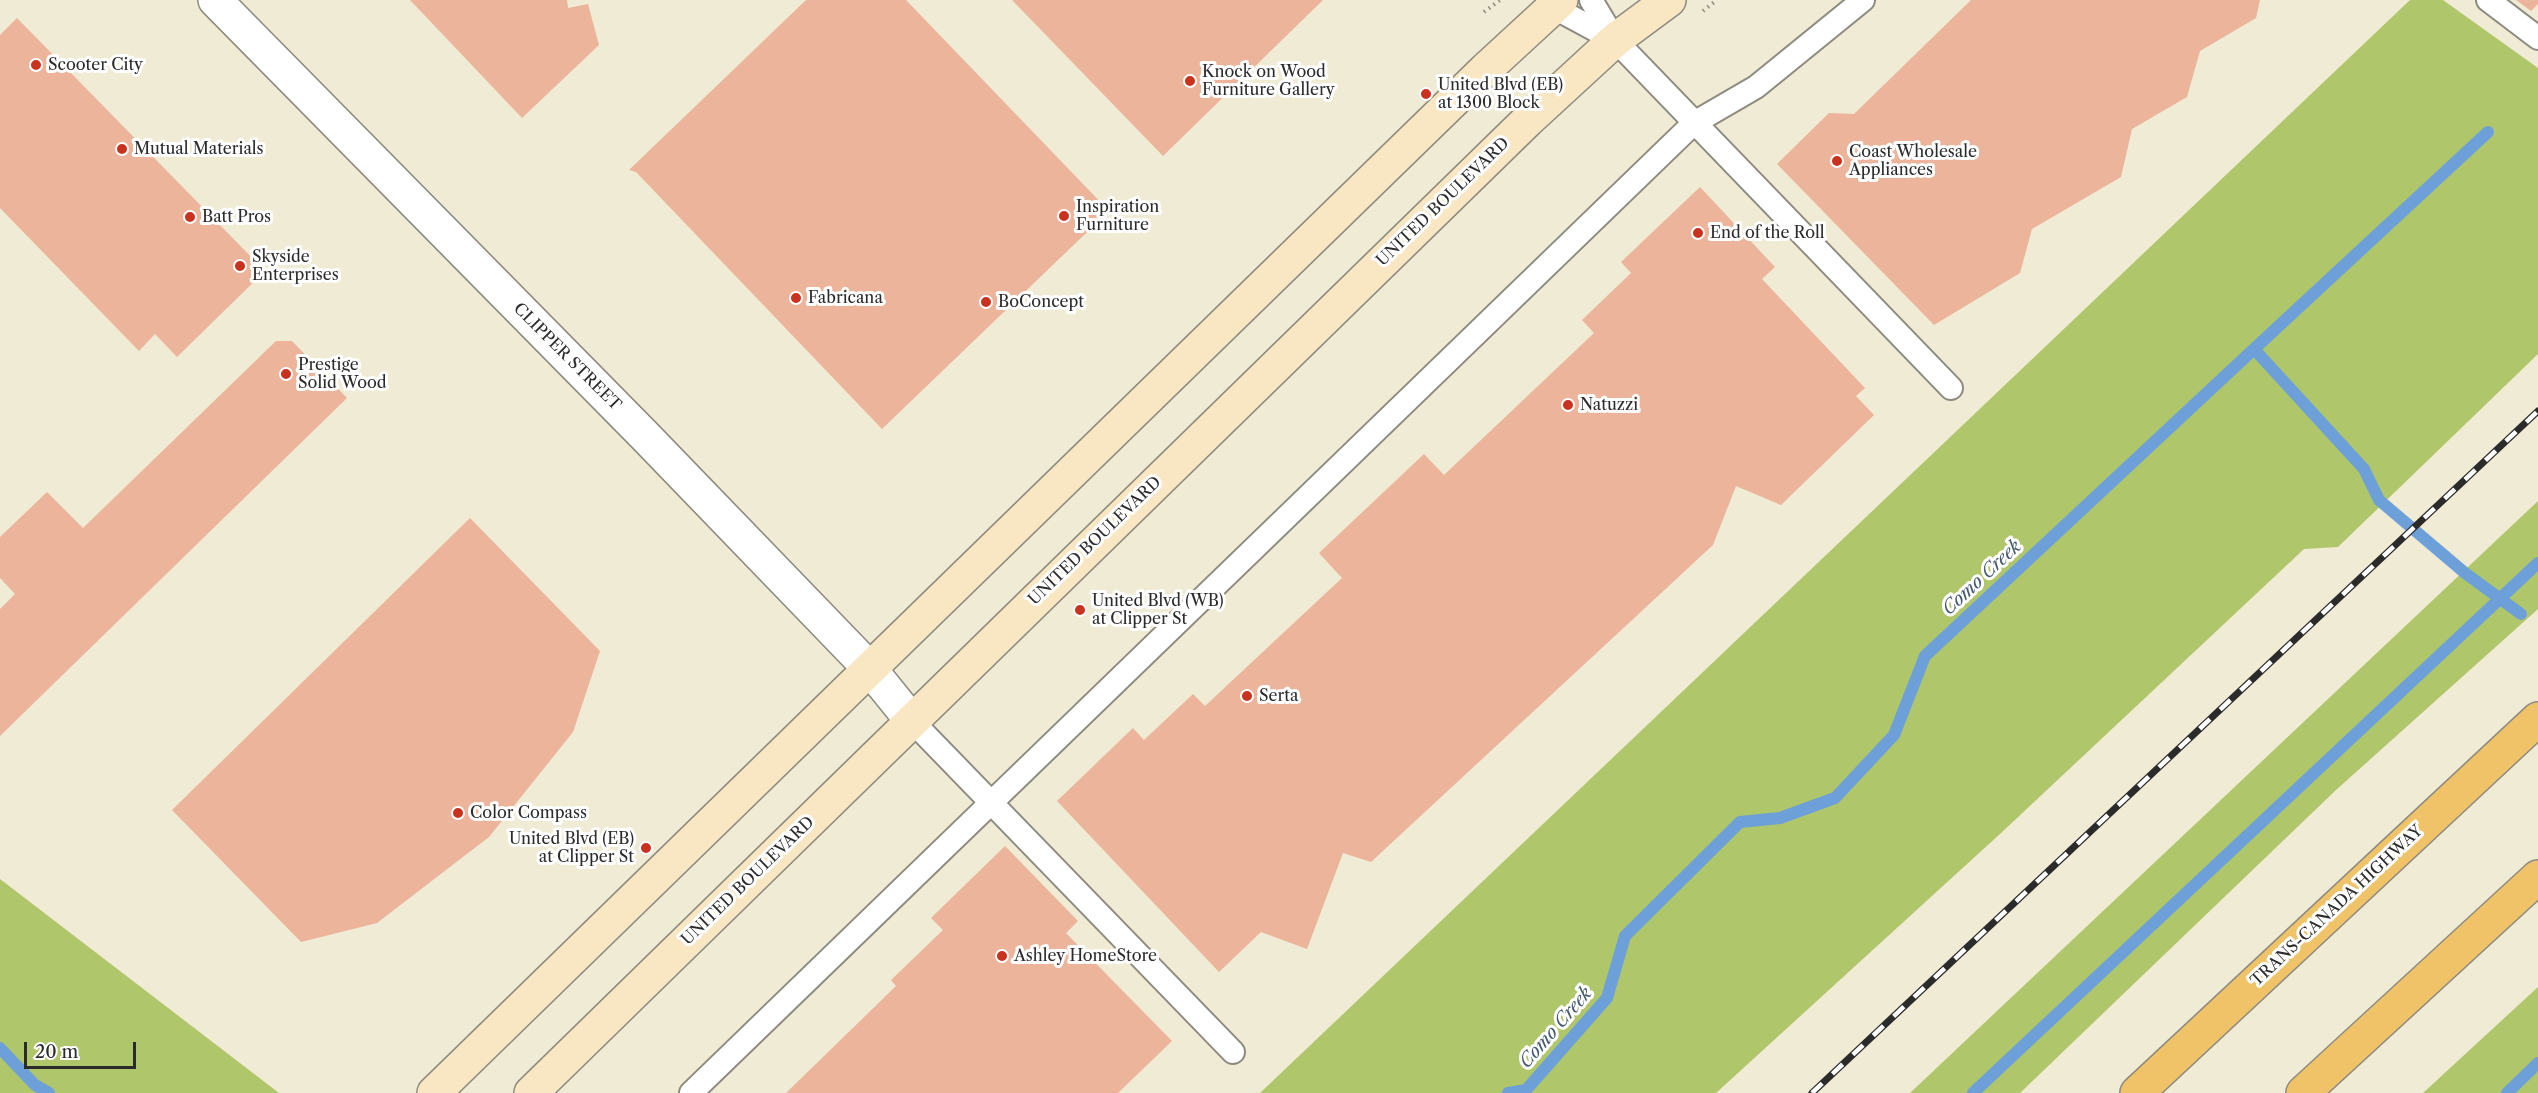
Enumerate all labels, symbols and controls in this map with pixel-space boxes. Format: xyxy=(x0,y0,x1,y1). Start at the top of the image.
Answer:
place label: Scooter City xyxy=(48,55,143,75)
marker: Scooter City xyxy=(29,58,43,72)
place label: Knock on Wood Furniture Gallery xyxy=(1202,62,1335,100)
marker: Knock on Wood Furniture Gallery xyxy=(1183,74,1197,88)
place label: United Blvd (EB) at 1300 Block xyxy=(1438,75,1563,113)
marker: United Blvd (EB) at 1300 Block xyxy=(1419,87,1433,101)
street label: UNITED BOULEVARD xyxy=(1373,134,1513,270)
place label: Mutual Materials xyxy=(134,139,264,159)
marker: Mutual Materials xyxy=(115,142,129,156)
place label: Coast Wholesale Appliances xyxy=(1849,142,1977,180)
marker: Coast Wholesale Appliances xyxy=(1830,154,1844,168)
place label: Inspiration Furniture xyxy=(1076,197,1159,235)
place label: Batt Pros xyxy=(202,207,271,227)
marker: Inspiration Furniture xyxy=(1057,209,1071,223)
marker: Batt Pros xyxy=(183,210,197,224)
place label: End of the Roll xyxy=(1710,223,1825,243)
marker: End of the Roll xyxy=(1691,226,1705,240)
place label: Skyside Enterprises xyxy=(252,247,339,285)
marker: Skyside Enterprises xyxy=(233,259,247,273)
place label: Fabricana xyxy=(808,288,883,308)
marker: Fabricana xyxy=(789,291,803,305)
place label: BoConcept xyxy=(998,292,1084,312)
marker: BoConcept xyxy=(979,295,993,309)
street label: CLIPPER STREET xyxy=(509,299,625,415)
place label: Prestige Solid Wood xyxy=(298,355,387,393)
marker: Prestige Solid Wood xyxy=(279,367,293,381)
place label: Natuzzi xyxy=(1580,395,1638,415)
marker: Natuzzi xyxy=(1561,398,1575,412)
street label: UNITED BOULEVARD xyxy=(1025,473,1165,609)
water label: Como Creek xyxy=(1938,536,2026,620)
place label: United Blvd (WB) at Clipper St xyxy=(1092,591,1224,629)
marker: United Blvd (WB) at Clipper St xyxy=(1073,603,1087,617)
place label: Serta xyxy=(1259,686,1298,706)
marker: Serta xyxy=(1240,689,1254,703)
place label: Color Compass xyxy=(470,803,587,823)
marker: Color Compass xyxy=(451,806,465,820)
street label: UNITED BOULEVARD xyxy=(678,813,818,949)
street label: TRANS-CANADA HIGHWAY xyxy=(2247,821,2427,991)
place label: United Blvd (EB) at Clipper St xyxy=(509,829,634,867)
marker: United Blvd (EB) at Clipper St xyxy=(639,841,653,855)
place label: Ashley HomeStore xyxy=(1014,946,1157,966)
marker: Ashley HomeStore xyxy=(995,949,1009,963)
water label: Como Creek xyxy=(1515,983,1597,1073)
scale bar xyxy=(27,1030,140,1068)
text: 20 m xyxy=(35,1041,78,1063)

